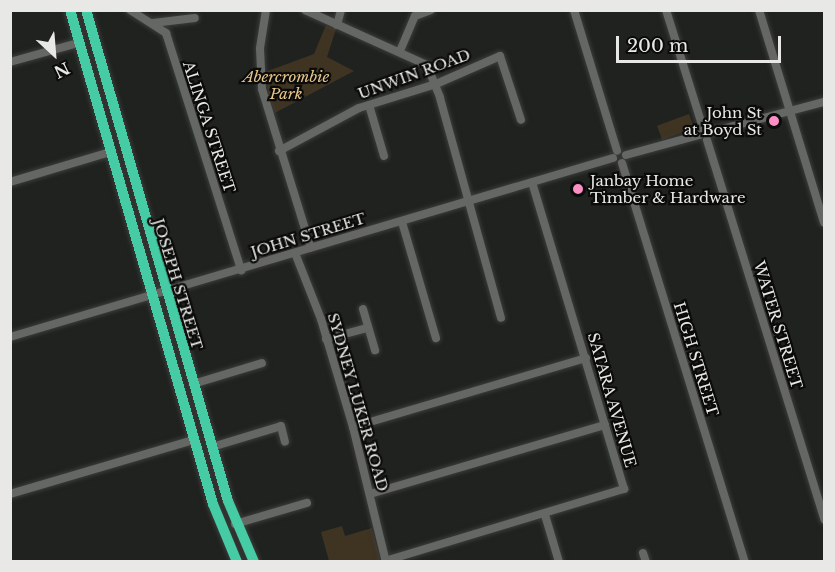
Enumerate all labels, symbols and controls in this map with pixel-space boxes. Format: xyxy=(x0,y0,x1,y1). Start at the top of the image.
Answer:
north arrow xyxy=(24,24,84,84)
scale bar xyxy=(619,24,784,62)
text: 200 m xyxy=(627,35,688,57)
street label: UNWIN ROAD xyxy=(355,45,473,103)
text: N xyxy=(51,58,73,82)
street label: ALINGA STREET xyxy=(179,59,239,195)
park label: Abercrombie Park xyxy=(243,67,329,102)
place label: John St at Boyd St xyxy=(684,103,762,138)
marker: John St at Boyd St xyxy=(767,114,781,128)
place label: Janbay Home Timber & Hardware xyxy=(590,171,746,206)
marker: Janbay Home Timber & Hardware xyxy=(571,182,585,196)
street label: JOHN STREET xyxy=(249,209,367,261)
street label: JOSEPH STREET xyxy=(149,216,207,352)
street label: WATER STREET xyxy=(750,259,806,391)
street label: HIGH STREET xyxy=(670,300,722,418)
street label: SYDNEY LUKER ROAD xyxy=(324,310,392,494)
street label: SATARA AVENUE xyxy=(584,330,640,470)

